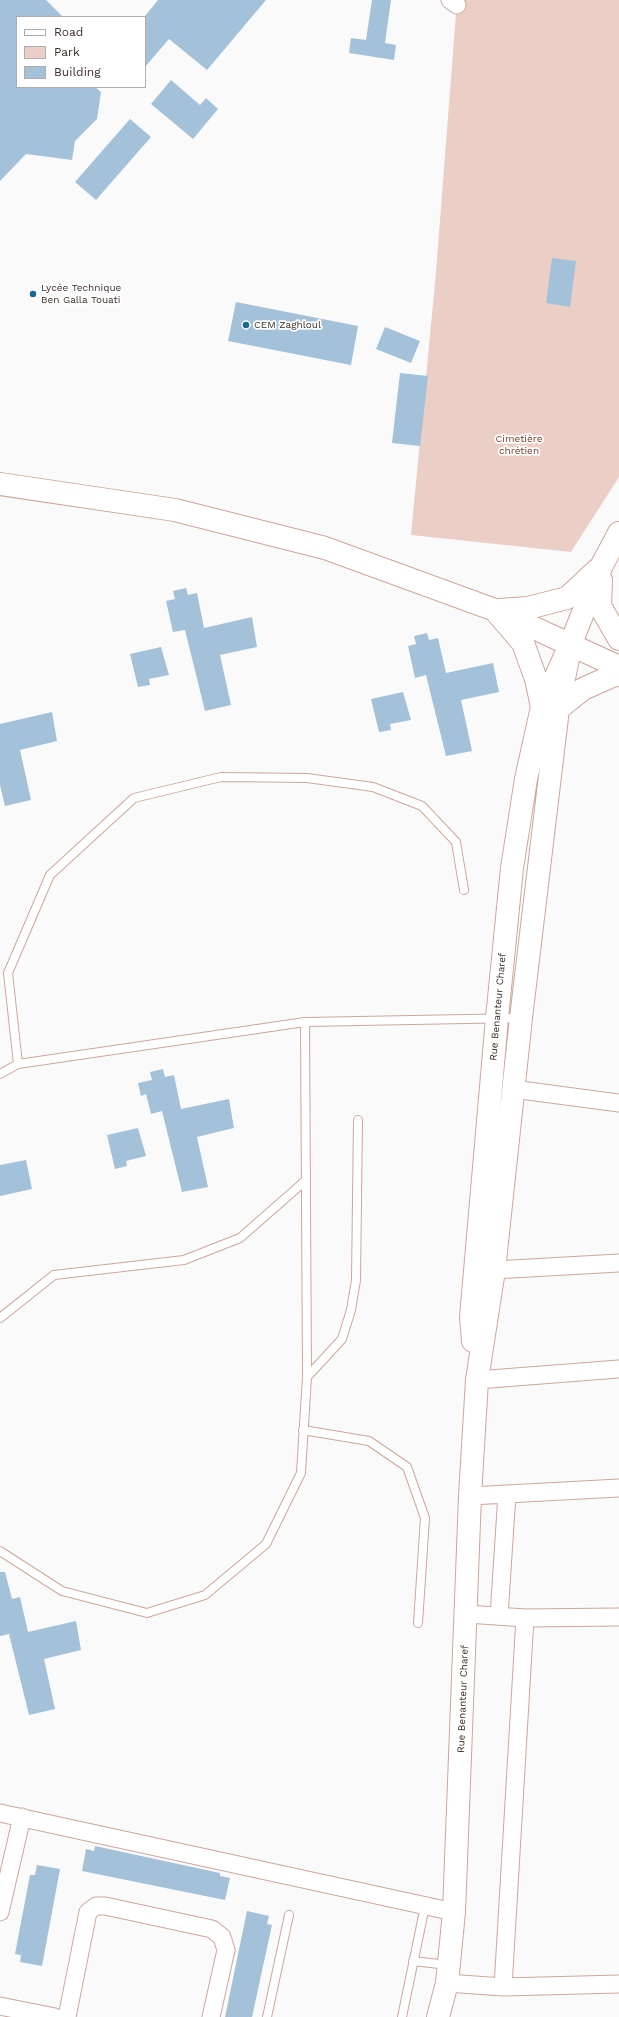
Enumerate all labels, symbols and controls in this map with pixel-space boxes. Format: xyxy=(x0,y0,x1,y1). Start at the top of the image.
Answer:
legend xyxy=(16,16,146,88)
text: Road xyxy=(54,25,83,39)
text: Park xyxy=(54,45,80,59)
text: Building xyxy=(54,65,101,79)
place label: Lycée Technique Ben Galla Touati xyxy=(41,282,121,306)
marker: Lycée Technique Ben Galla Touati xyxy=(28,289,38,299)
place label: CEM Zaghloul xyxy=(254,319,321,331)
marker: CEM Zaghloul xyxy=(241,320,251,330)
park label: Cimetière chrétien xyxy=(496,433,542,456)
street label: Rue Benanteur Charef xyxy=(487,953,509,1061)
street label: Rue Benanteur Charef xyxy=(455,1645,471,1753)

